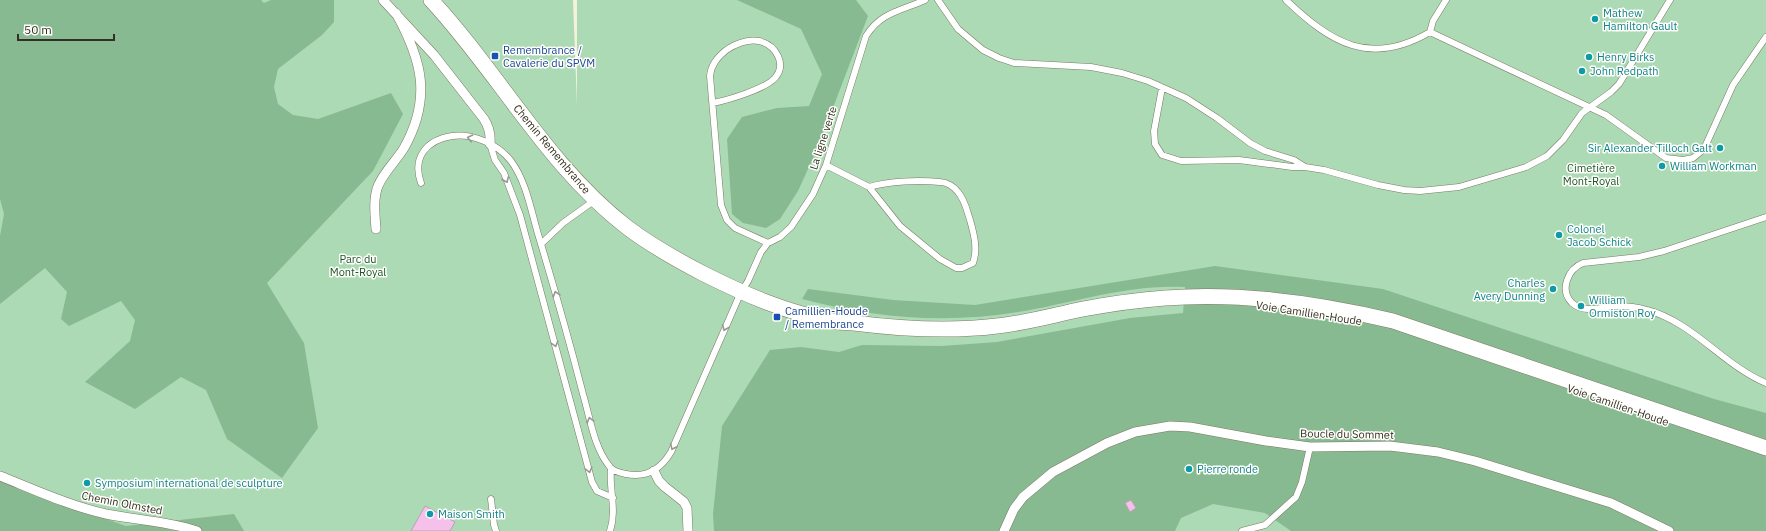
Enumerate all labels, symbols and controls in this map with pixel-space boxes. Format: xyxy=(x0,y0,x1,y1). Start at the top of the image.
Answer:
place label: Mathew Hamilton Gault xyxy=(1603,6,1677,33)
marker: Mathew Hamilton Gault xyxy=(1590,14,1600,24)
scale bar xyxy=(18,16,114,42)
text: 50 m xyxy=(24,22,52,37)
place label: Remembrance / Cavalerie du SPVM xyxy=(503,43,595,70)
place label: Henry Birks xyxy=(1597,50,1654,64)
marker: Remembrance / Cavalerie du SPVM xyxy=(490,51,500,61)
marker: Henry Birks xyxy=(1584,52,1594,62)
place label: John Redpath xyxy=(1590,64,1659,78)
marker: John Redpath xyxy=(1577,66,1587,76)
street label: Chemin Remembrance xyxy=(510,101,594,197)
street label: La ligne verte xyxy=(806,105,840,171)
one-way arrow xyxy=(467,134,473,142)
place label: Sir Alexander Tilloch Galt xyxy=(1588,141,1712,155)
marker: Sir Alexander Tilloch Galt xyxy=(1715,143,1725,153)
place label: William Workman xyxy=(1670,159,1757,173)
park label: Cimetière Mont-Royal xyxy=(1563,161,1619,188)
marker: William Workman xyxy=(1657,161,1667,171)
one-way arrow xyxy=(501,175,509,183)
place label: Colonel Jacob Schick xyxy=(1567,222,1632,249)
marker: Colonel Jacob Schick xyxy=(1554,230,1564,240)
park label: Parc du Mont-Royal xyxy=(330,252,386,279)
place label: Charles Avery Dunning xyxy=(1474,276,1545,303)
marker: Charles Avery Dunning xyxy=(1548,284,1558,294)
one-way arrow xyxy=(552,291,561,298)
place label: William Ormiston Roy xyxy=(1589,293,1656,320)
street label: Voie Camillien-Houde xyxy=(1255,298,1363,328)
marker: William Ormiston Roy xyxy=(1576,301,1586,311)
place label: Camillien-Houde / Remembrance xyxy=(785,304,868,331)
marker: Camillien-Houde / Remembrance xyxy=(772,312,782,322)
one-way arrow xyxy=(722,325,730,332)
one-way arrow xyxy=(550,341,558,348)
street label: Voie Camillien-Houde xyxy=(1565,381,1671,429)
one-way arrow xyxy=(586,416,595,423)
street label: Boucle du Sommet xyxy=(1300,426,1394,442)
one-way arrow xyxy=(670,443,678,451)
place label: Pierre ronde xyxy=(1197,462,1258,476)
marker: Pierre ronde xyxy=(1184,464,1194,474)
one-way arrow xyxy=(584,466,593,473)
place label: Symposium international de sculpture xyxy=(95,476,283,490)
marker: Symposium international de sculpture xyxy=(82,478,92,488)
street label: Chemin Olmsted xyxy=(80,488,164,518)
place label: Maison Smith xyxy=(438,507,505,521)
marker: Maison Smith xyxy=(425,509,435,519)

